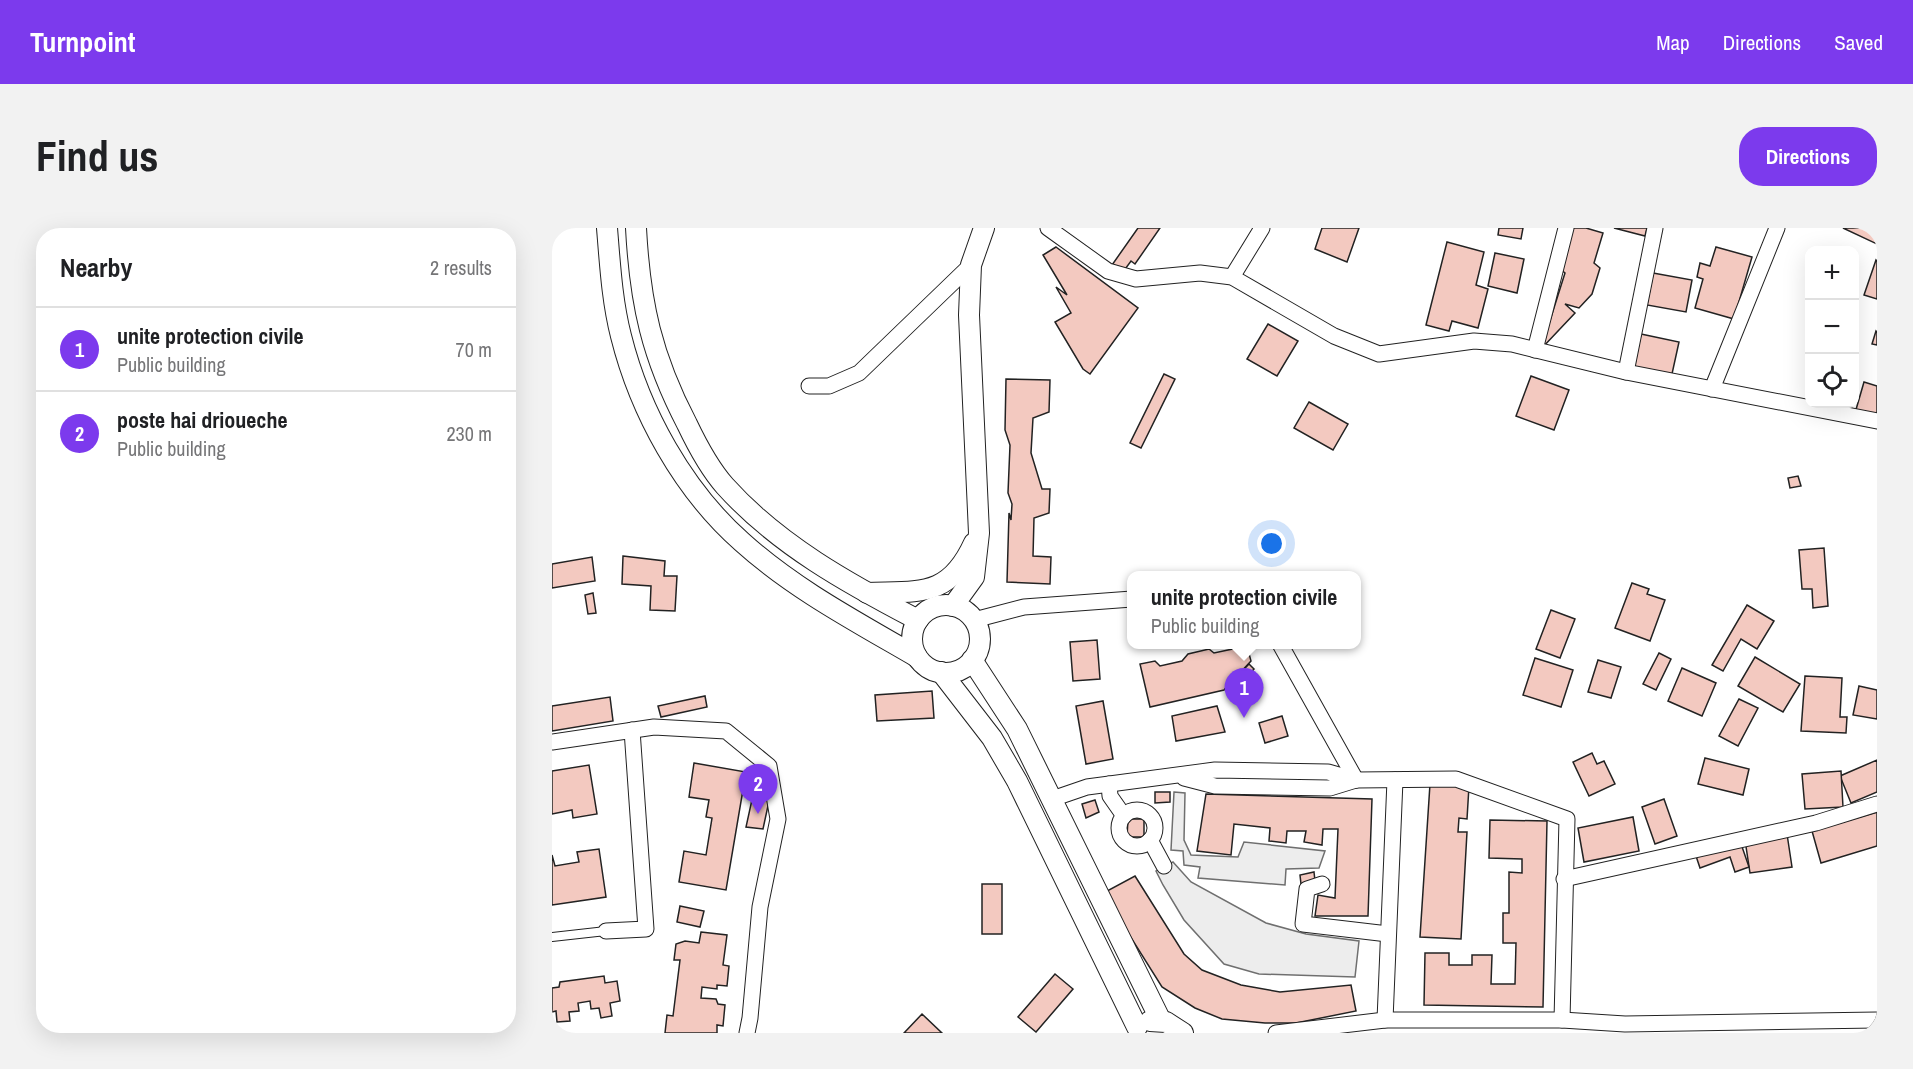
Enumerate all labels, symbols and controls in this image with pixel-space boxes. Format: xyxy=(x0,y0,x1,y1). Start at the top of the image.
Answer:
text: Turnpoint xyxy=(30,23,135,61)
text: Map xyxy=(1656,28,1690,57)
text: Directions xyxy=(1723,28,1801,57)
text: Saved xyxy=(1834,28,1883,57)
button: Directions xyxy=(1739,127,1877,186)
text: Find us xyxy=(36,128,158,184)
map controls xyxy=(1805,246,1859,408)
button: + xyxy=(1805,246,1859,300)
text: Nearby xyxy=(60,250,132,285)
text: 2 results xyxy=(430,254,492,281)
button: − xyxy=(1805,300,1859,354)
text: unite protection civile xyxy=(117,321,303,351)
text: 1 xyxy=(75,336,84,363)
text: 70 m xyxy=(456,336,492,363)
text: Public building xyxy=(117,351,226,378)
button: locate xyxy=(1805,354,1859,408)
text: poste hai drioueche xyxy=(117,405,287,435)
text: 2 xyxy=(75,420,84,447)
text: 230 m xyxy=(446,420,492,447)
text: Public building xyxy=(117,435,226,462)
your location xyxy=(1257,529,1286,558)
popup xyxy=(1127,571,1361,649)
text: unite protection civile xyxy=(1151,582,1337,612)
text: Public building xyxy=(1151,612,1259,639)
pin: 1 xyxy=(1224,668,1264,718)
pin: 2 xyxy=(738,764,778,814)

